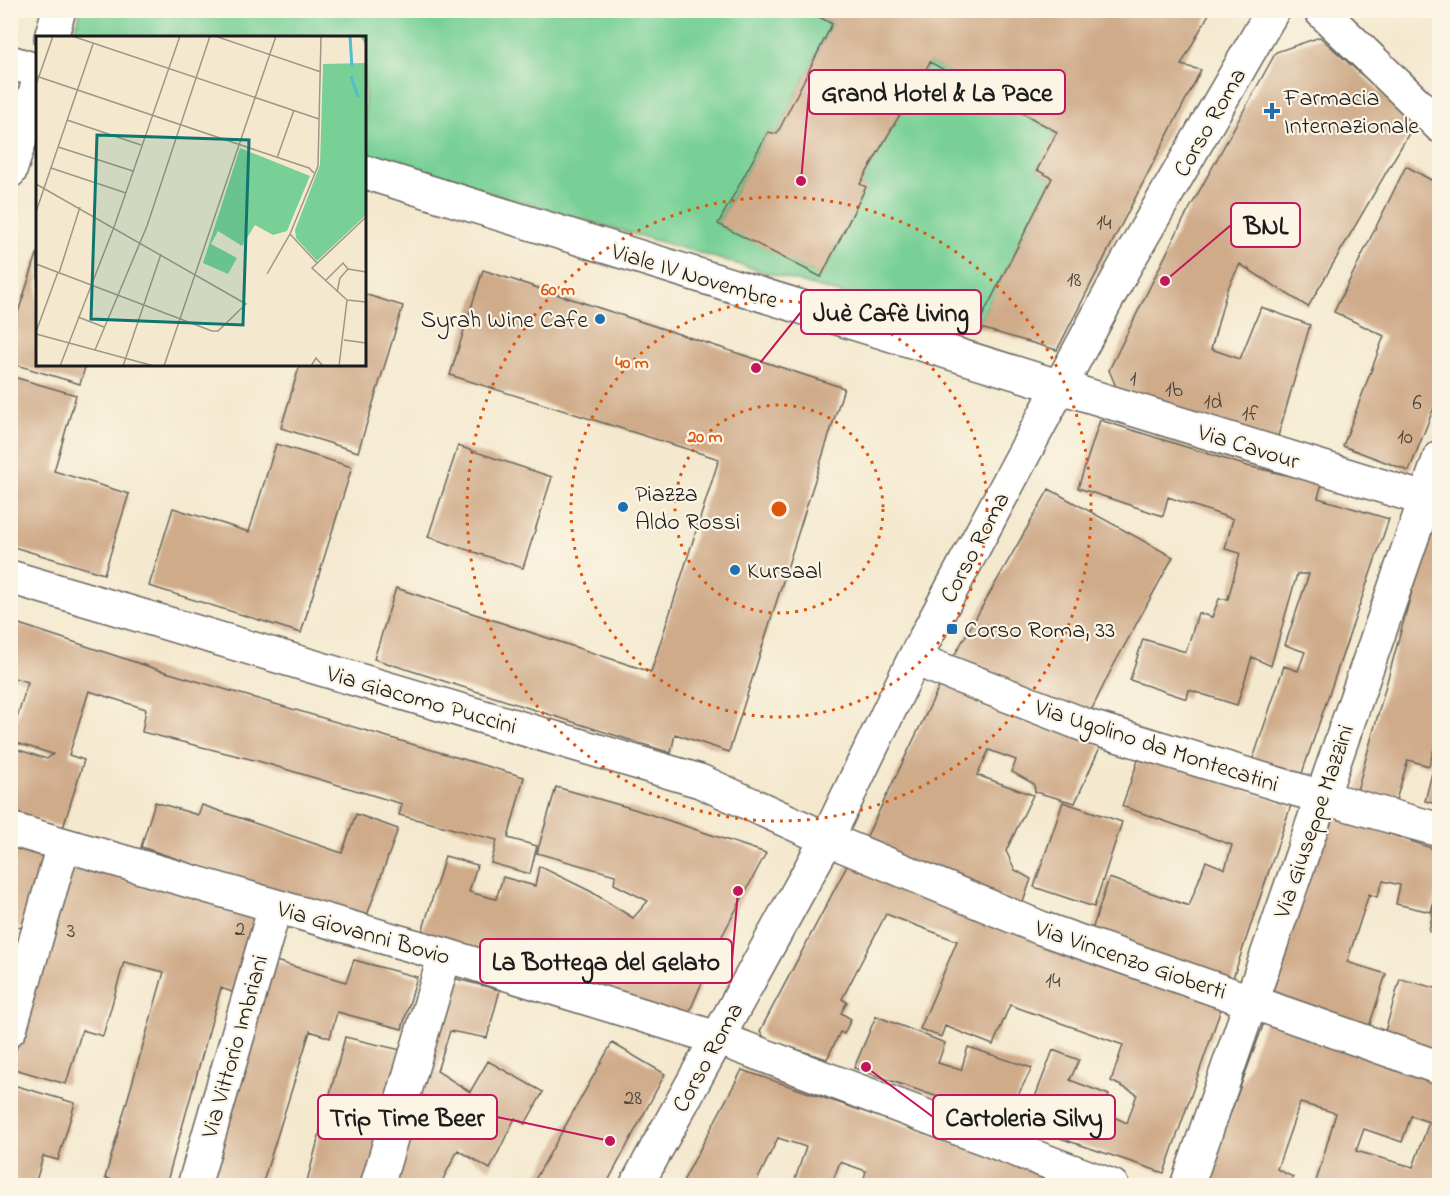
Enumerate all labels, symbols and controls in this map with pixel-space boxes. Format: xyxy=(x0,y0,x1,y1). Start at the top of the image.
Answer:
inset map xyxy=(36,36,366,366)
street label: Corso Roma xyxy=(1166,62,1257,184)
callout: Grand Hotel & La Pace xyxy=(809,70,1065,114)
text: Grand Hotel & La Pace xyxy=(821,76,1054,114)
place label: Farmacia Internazionale xyxy=(1283,82,1419,145)
marker: Farmacia Internazionale xyxy=(1265,104,1279,118)
callout: BNL xyxy=(1231,203,1300,247)
house number: 14 xyxy=(1096,209,1112,239)
text: BNL xyxy=(1243,209,1290,247)
street label: Viale IV Novembre xyxy=(606,235,782,319)
house number: 18 xyxy=(1067,266,1081,296)
text: 60 m xyxy=(541,278,575,304)
callout: Juè Cafè Living xyxy=(801,290,981,334)
text: Juè Cafè Living xyxy=(813,296,969,335)
place label: Syrah Wine Cafe xyxy=(421,304,588,340)
marker: Syrah Wine Cafe xyxy=(593,312,607,326)
text: 40 m xyxy=(615,351,649,377)
house number: 1 xyxy=(1130,365,1137,395)
house number: 1b xyxy=(1165,376,1183,406)
house number: 1d xyxy=(1204,388,1222,418)
house number: 6 xyxy=(1412,389,1422,419)
house number: 1f xyxy=(1242,400,1258,430)
street label: Via Cavour xyxy=(1192,416,1304,481)
house number: 10 xyxy=(1397,423,1413,453)
text: 20 m xyxy=(686,425,723,451)
place label: Piazza Aldo Rossi xyxy=(635,478,740,541)
street label: Corso Roma xyxy=(932,486,1020,610)
centre of rings xyxy=(769,499,789,519)
marker: Piazza Aldo Rossi xyxy=(616,500,630,514)
place label: Kursaal xyxy=(747,555,822,590)
marker: Kursaal xyxy=(728,563,742,577)
place label: Corso Roma, 33 xyxy=(964,614,1115,649)
marker: Corso Roma, 33 xyxy=(945,622,959,636)
street label: Via Giacomo Puccini xyxy=(321,657,520,745)
street label: Via Ugolino da Montecatini xyxy=(1029,691,1283,803)
street label: Via Giuseppe Mazzini xyxy=(1265,720,1365,924)
street label: Via Giovanni Bovio xyxy=(272,893,454,976)
street label: Via Vincenzo Gioberti xyxy=(1029,912,1231,1011)
house number: 2 xyxy=(235,915,245,945)
house number: 3 xyxy=(67,917,75,947)
callout: La Bottega del Gelato xyxy=(480,939,732,983)
text: La Bottega del Gelato xyxy=(492,945,720,984)
street label: Via Vittorio Imbriani xyxy=(193,951,279,1143)
house number: 14 xyxy=(1045,967,1061,997)
street label: Corso Roma xyxy=(665,997,754,1120)
house number: 28 xyxy=(624,1084,642,1114)
callout: Trip Time Beer xyxy=(318,1095,497,1139)
callout: Cartoleria Silvy xyxy=(933,1095,1115,1139)
text: Trip Time Beer xyxy=(329,1101,485,1139)
text: Cartoleria Silvy xyxy=(945,1101,1103,1139)

